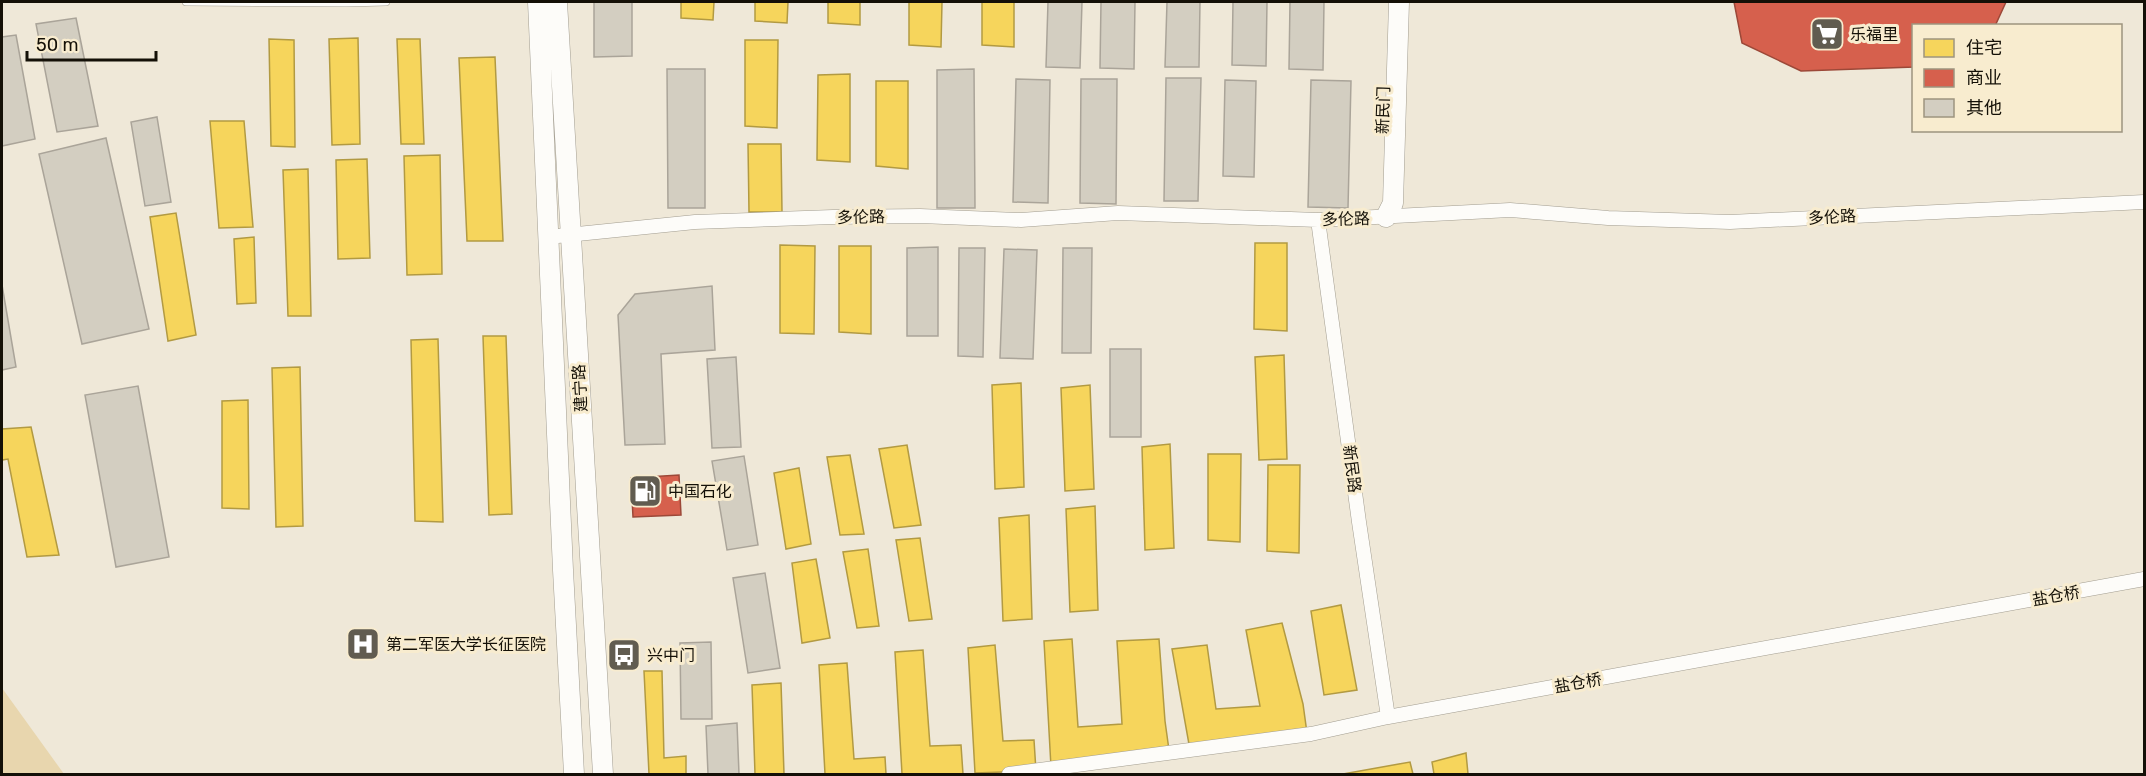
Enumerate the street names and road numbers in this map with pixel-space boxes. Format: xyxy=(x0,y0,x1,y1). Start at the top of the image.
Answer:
street label: 新民门 xyxy=(1373,86,1393,134)
street label: 多伦路 xyxy=(1808,206,1856,228)
street label: 多伦路 xyxy=(837,207,885,227)
street label: 多伦路 xyxy=(1322,209,1370,229)
street label: 建宁路 xyxy=(569,364,591,412)
street label: 新民路 xyxy=(1340,444,1364,494)
street label: 盐仓桥 xyxy=(2031,582,2081,610)
street label: 盐仓桥 xyxy=(1553,669,1603,697)

